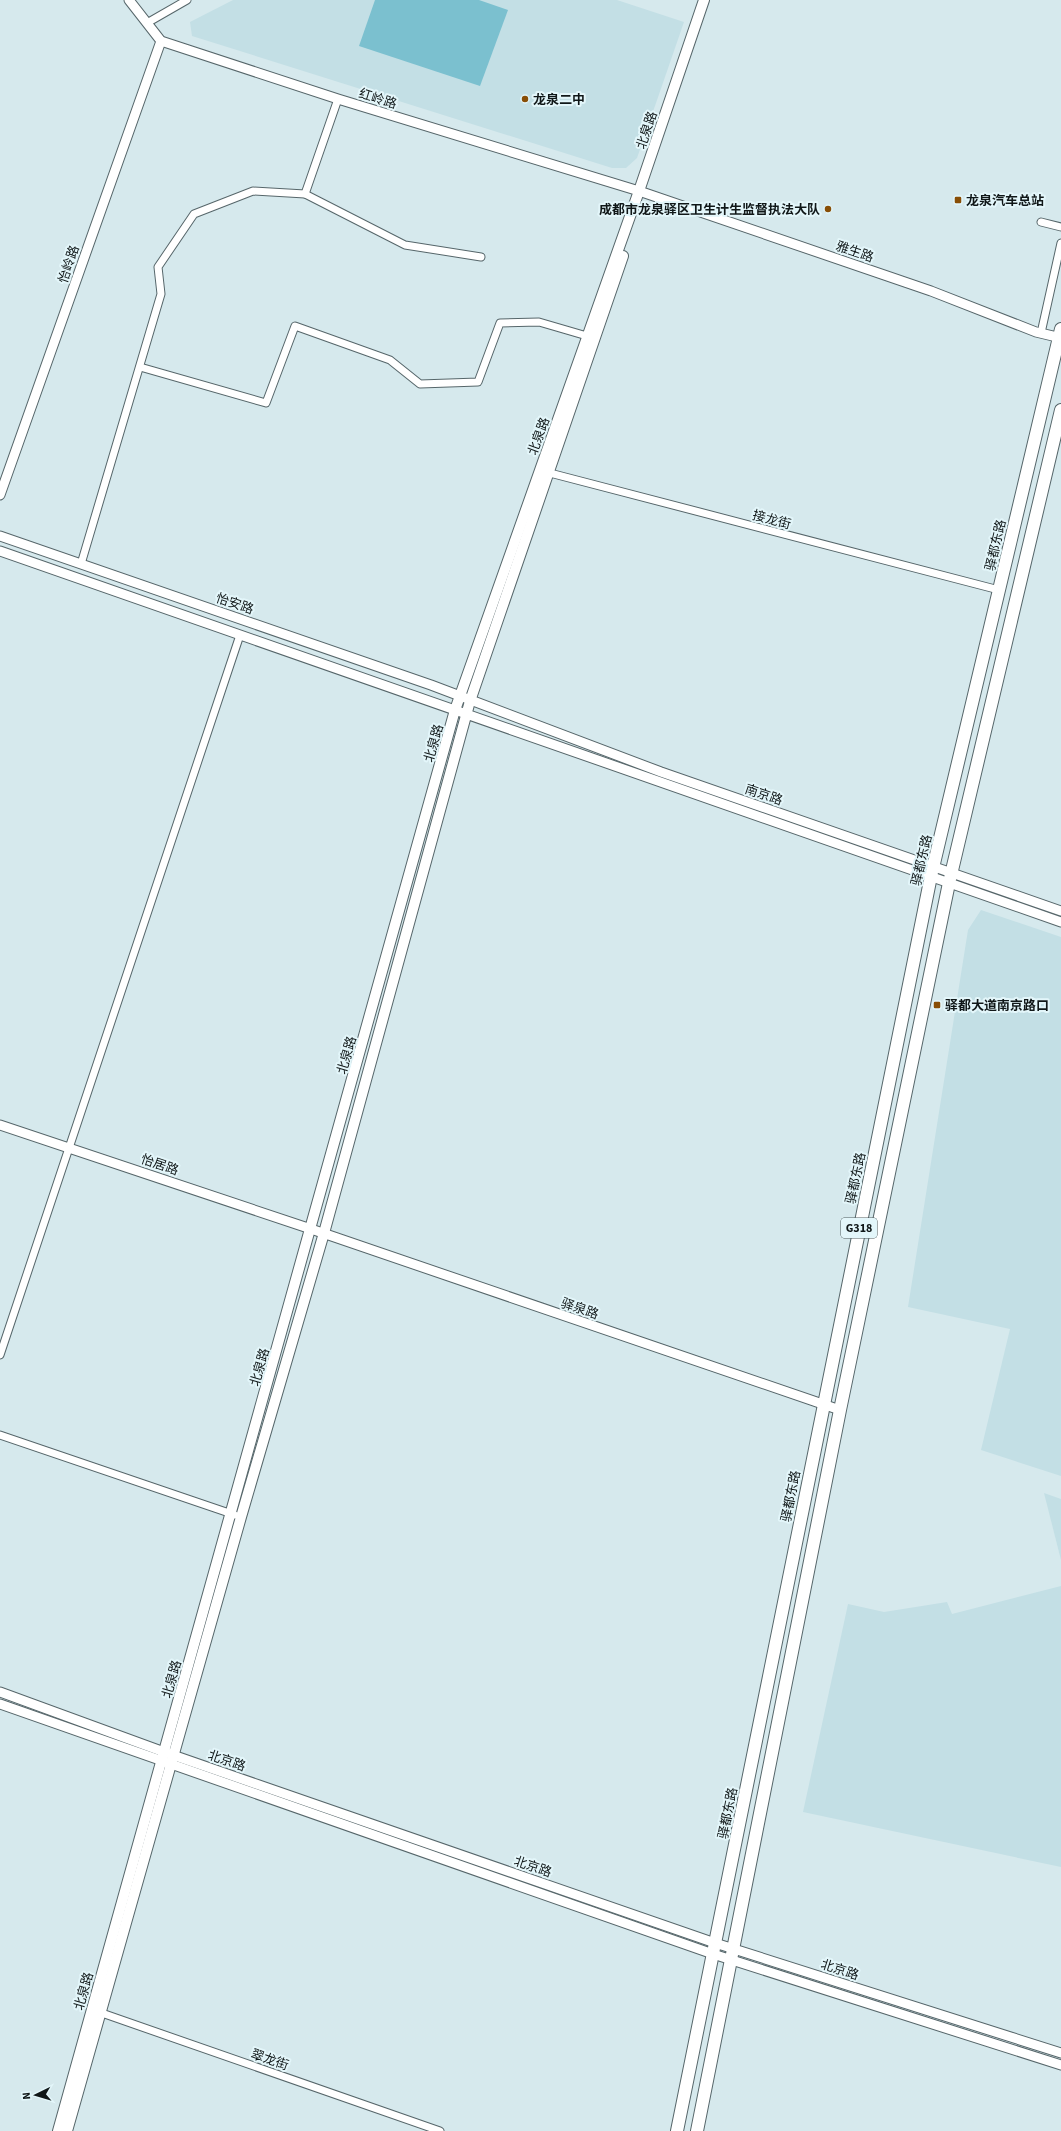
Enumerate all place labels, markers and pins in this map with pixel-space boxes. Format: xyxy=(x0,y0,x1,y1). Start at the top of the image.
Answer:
place label: 龙泉二中 xyxy=(533,91,585,109)
marker: 龙泉二中 xyxy=(520,94,530,104)
place label: 龙泉汽车总站 xyxy=(966,192,1044,210)
marker: 龙泉汽车总站 xyxy=(953,195,963,205)
place label: 成都市龙泉驿区卫生计生监督执法大队 xyxy=(599,201,820,219)
marker: 成都市龙泉驿区卫生计生监督执法大队 xyxy=(823,204,833,214)
place label: 驿都大道南京路口 xyxy=(945,997,1049,1015)
marker: 驿都大道南京路口 xyxy=(932,1000,942,1010)

